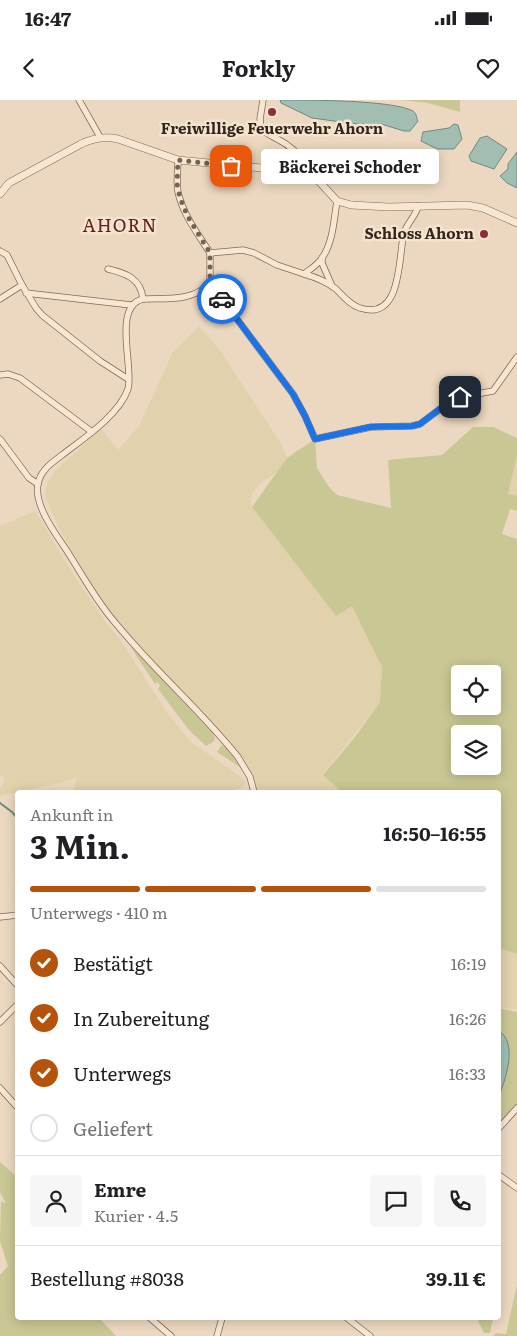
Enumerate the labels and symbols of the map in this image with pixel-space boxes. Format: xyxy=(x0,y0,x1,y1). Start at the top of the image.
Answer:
marker: Freiwillige Feuerwehr Ahorn xyxy=(266,106,278,118)
place label: Freiwillige Feuerwehr Ahorn xyxy=(161,116,384,139)
pin xyxy=(210,145,252,187)
callout: Bäckerei Schoder xyxy=(261,148,438,184)
district label: AHORN xyxy=(82,211,158,238)
place label: Schloss Ahorn xyxy=(364,221,475,244)
marker: Schloss Ahorn xyxy=(478,228,490,240)
courier xyxy=(197,274,247,324)
pin xyxy=(439,376,481,418)

